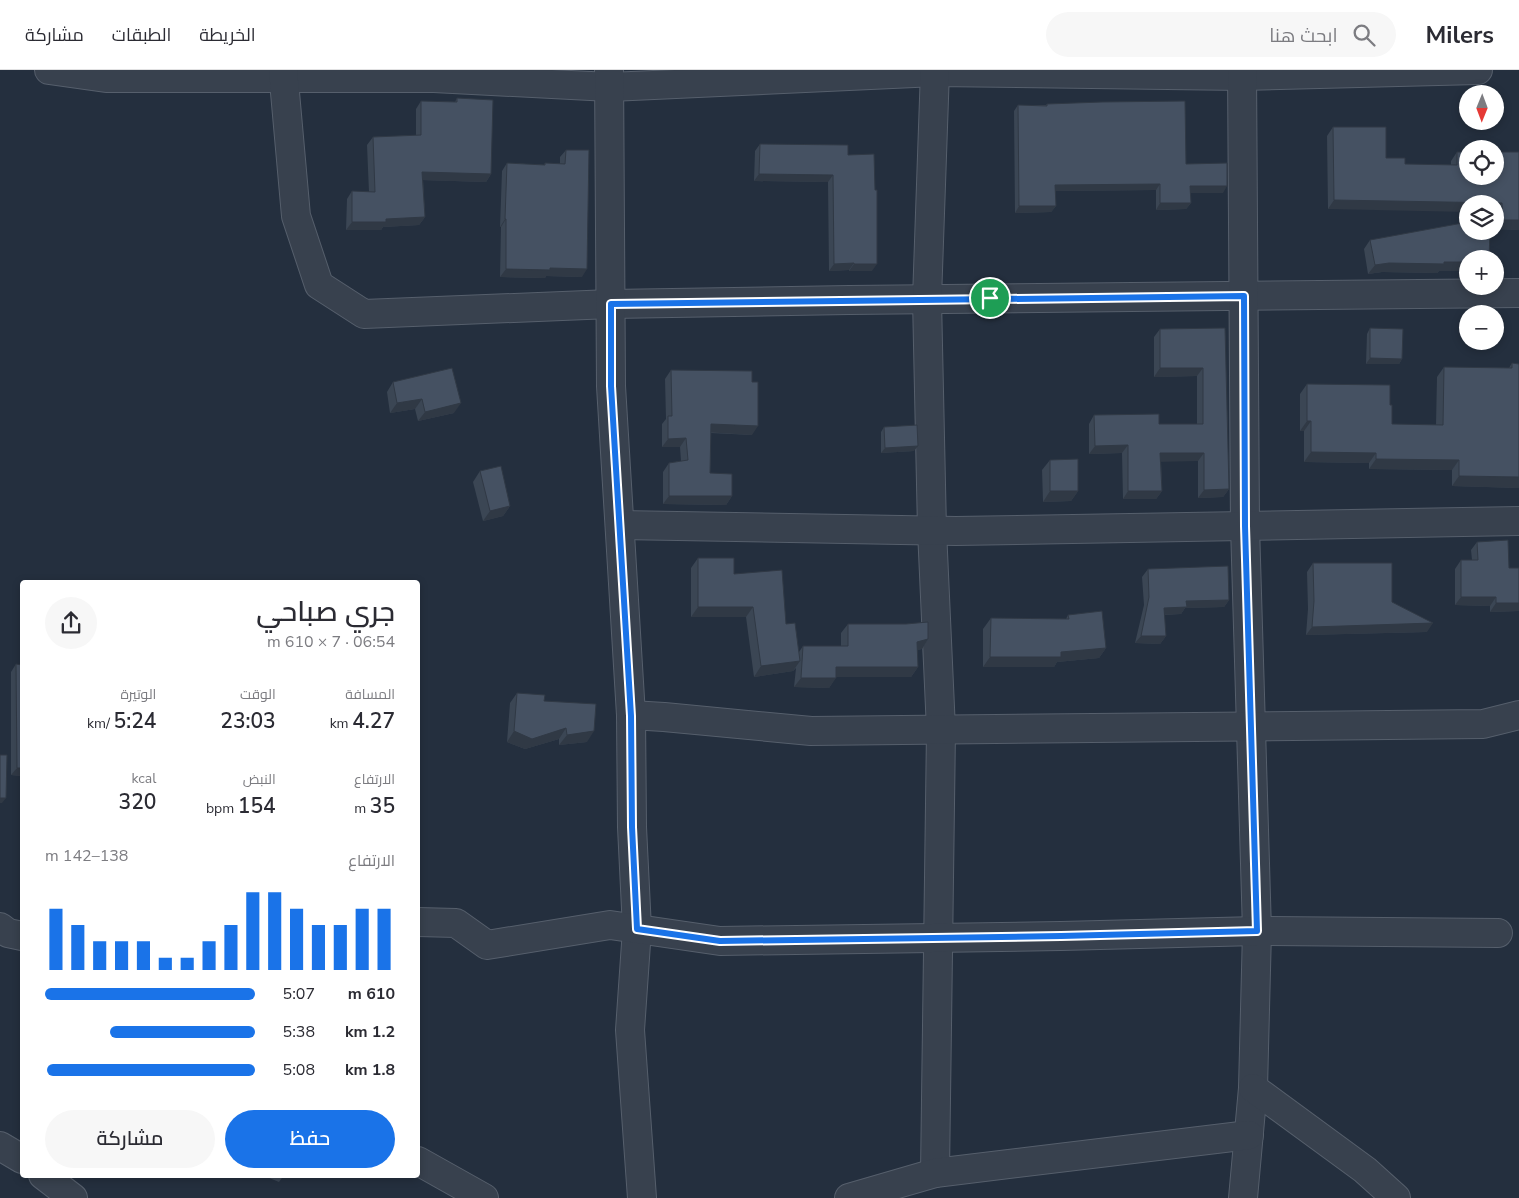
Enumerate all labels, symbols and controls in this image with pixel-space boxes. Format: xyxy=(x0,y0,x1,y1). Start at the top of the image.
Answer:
search box xyxy=(1046,12,1396,57)
text: Milers xyxy=(1426,19,1494,51)
icon: search xyxy=(1350,21,1378,49)
text: مشاركة xyxy=(25,23,84,47)
text: الطبقات xyxy=(112,23,171,47)
text: الخريطة xyxy=(199,23,256,47)
text: ابحث هنا xyxy=(1269,23,1338,49)
north arrow xyxy=(1459,85,1504,130)
map controls xyxy=(1459,85,1504,350)
button: locate xyxy=(1459,140,1504,185)
button: layers xyxy=(1459,195,1504,240)
button: + xyxy=(1459,250,1504,295)
pin xyxy=(969,277,1011,319)
icon: arrive xyxy=(976,284,1004,312)
button: − xyxy=(1459,305,1504,350)
text: جري صباحي xyxy=(256,593,395,631)
button: share xyxy=(45,597,97,649)
text: 06:54 · 7 × 610 m xyxy=(267,631,395,653)
text: الوتيرة xyxy=(120,685,156,704)
text: الوقت xyxy=(240,685,276,704)
text: المسافة xyxy=(345,685,395,704)
text: 5:24 xyxy=(114,707,156,735)
text: 23:03 xyxy=(220,707,276,735)
text: 4.27 xyxy=(352,707,395,735)
text: /km xyxy=(87,714,114,733)
text: km xyxy=(330,714,352,733)
text: kcal xyxy=(132,769,156,788)
text: النبض xyxy=(243,770,276,789)
text: الارتفاع xyxy=(354,770,395,789)
text: 320 xyxy=(119,788,156,816)
text: 154 xyxy=(238,792,276,820)
text: 35 xyxy=(370,792,395,820)
text: bpm xyxy=(206,799,238,818)
text: m xyxy=(354,799,370,818)
text: 138–142 m xyxy=(45,845,128,867)
text: الارتفاع xyxy=(348,850,395,872)
text: 5:07 xyxy=(283,983,315,1005)
text: 610 m xyxy=(348,983,395,1005)
text: 5:38 xyxy=(283,1021,315,1043)
text: 1.2 km xyxy=(345,1021,395,1043)
text: 5:08 xyxy=(283,1059,315,1081)
text: 1.8 km xyxy=(345,1059,395,1081)
button: مشاركة xyxy=(45,1110,215,1168)
button: حفظ xyxy=(225,1110,395,1168)

